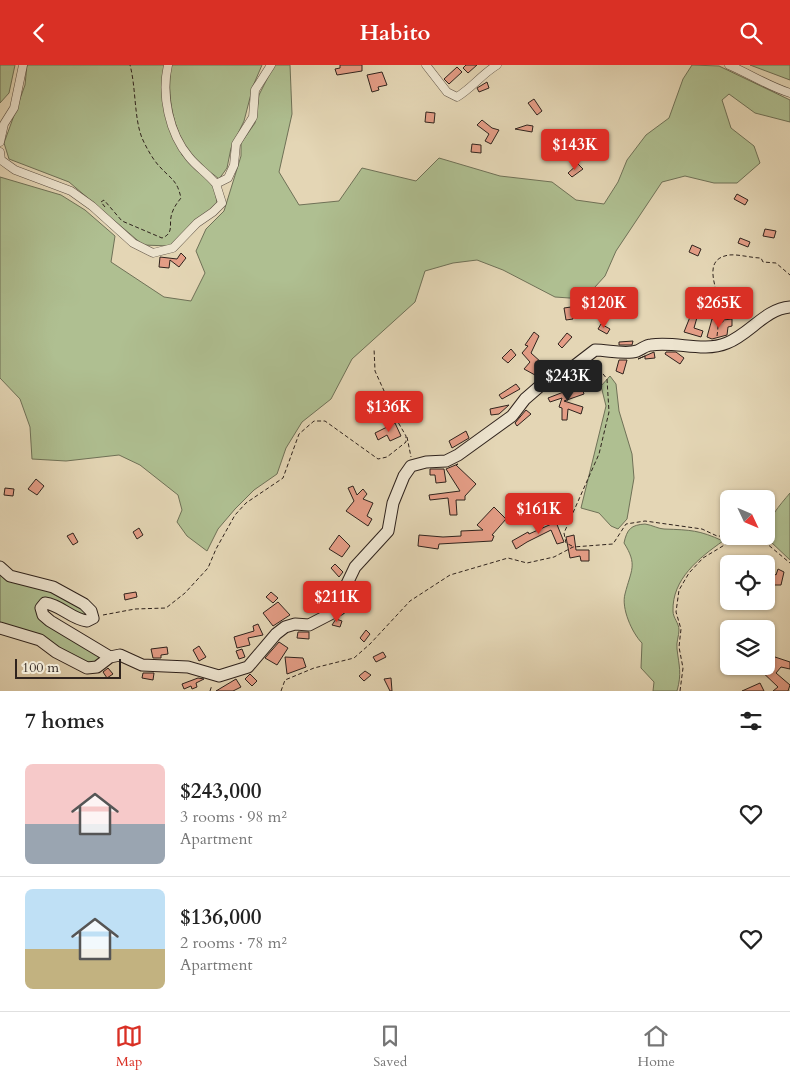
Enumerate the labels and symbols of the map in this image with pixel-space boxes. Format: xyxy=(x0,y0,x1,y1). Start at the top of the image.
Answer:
pin: $143K xyxy=(540,129,610,171)
pin: $120K xyxy=(569,287,639,329)
pin: $265K xyxy=(684,287,754,329)
pin: $243K xyxy=(533,359,603,402)
pin: $136K xyxy=(354,391,424,433)
north arrow xyxy=(720,490,775,545)
pin: $161K xyxy=(504,493,574,535)
pin: $211K xyxy=(302,581,372,623)
scale bar xyxy=(15,656,121,679)

